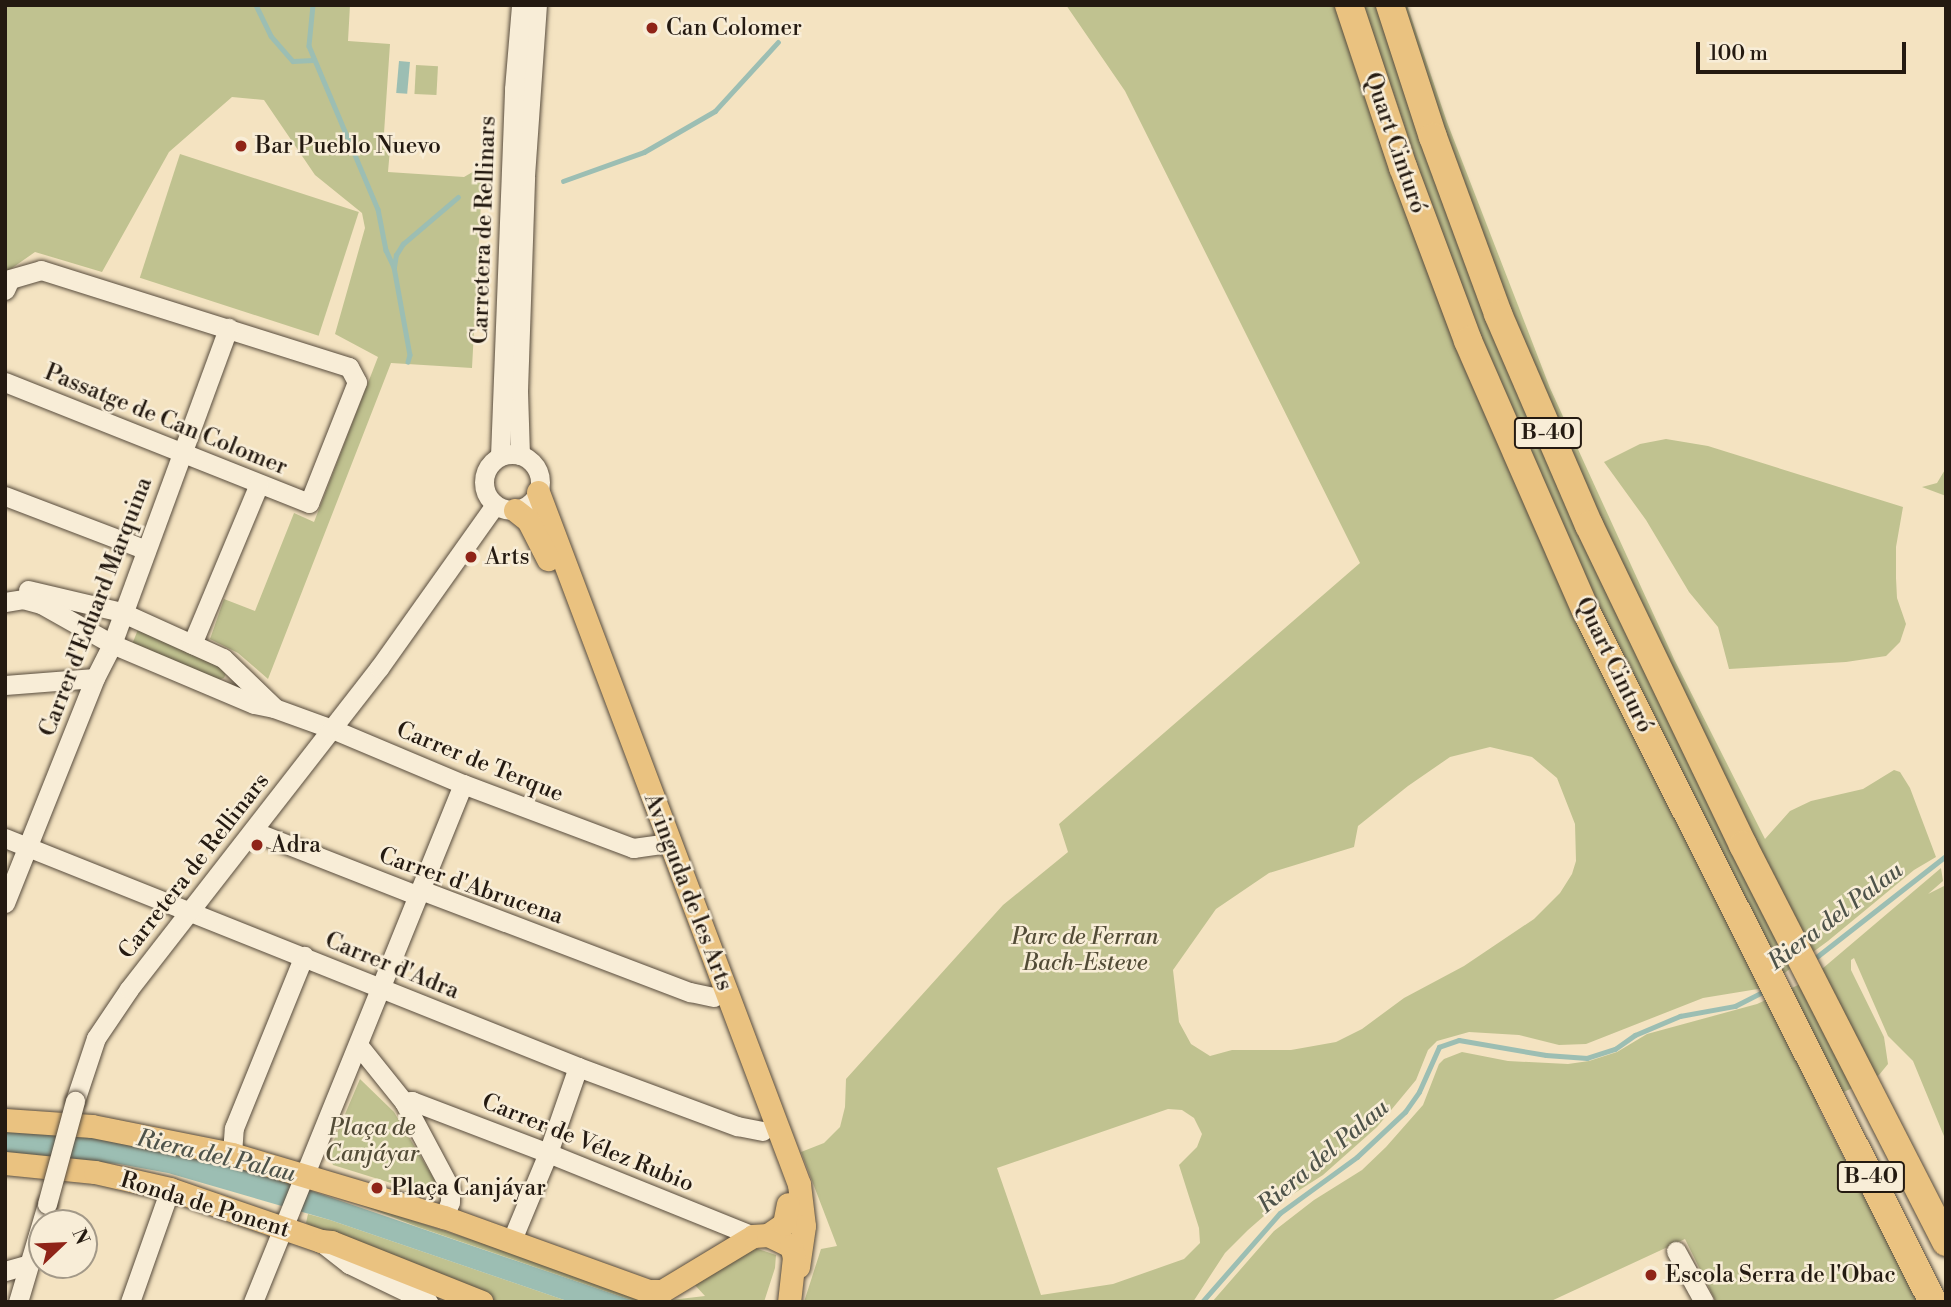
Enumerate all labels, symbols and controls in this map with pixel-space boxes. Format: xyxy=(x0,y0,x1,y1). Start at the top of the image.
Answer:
place label: Can Colomer xyxy=(666,14,802,42)
marker: Can Colomer xyxy=(644,20,660,36)
scale bar xyxy=(1699,28,1909,72)
text: 100 m xyxy=(1709,41,1768,67)
street label: Quart Cinturó xyxy=(1358,69,1432,217)
street label: Carretera de Rellinars xyxy=(466,115,502,345)
place label: Bar Pueblo Nuevo xyxy=(255,132,441,160)
marker: Bar Pueblo Nuevo xyxy=(233,138,249,154)
street label: Passatge de Can Colomer xyxy=(41,359,291,481)
road number: B-40 xyxy=(1513,416,1583,450)
street label: Carrer d'Eduard Marquina xyxy=(34,474,158,740)
place label: Arts xyxy=(485,543,530,571)
marker: Arts xyxy=(463,549,479,565)
street label: Quart Cinturó xyxy=(1569,593,1659,737)
street label: Carrer de Terque xyxy=(392,716,568,808)
street label: Carretera de Rellinars xyxy=(113,768,275,964)
street label: Avinguda de les Arts xyxy=(638,789,738,995)
place label: Adra xyxy=(271,831,321,859)
marker: Adra xyxy=(249,837,265,853)
street label: Carrer d'Abrucena xyxy=(375,842,567,930)
water label: Riera del Palau xyxy=(1763,857,1909,977)
park label: Parc de Ferran Bach-Esteve xyxy=(1011,923,1159,977)
street label: Carrer d'Adra xyxy=(321,927,463,1005)
street label: Carrer de Vélez Rubio xyxy=(478,1088,698,1198)
water label: Riera del Palau xyxy=(1253,1094,1395,1220)
park label: Plaça de Canjáyar xyxy=(325,1114,419,1168)
water label: Riera del Palau xyxy=(134,1125,298,1189)
road number: B-40 xyxy=(1836,1160,1906,1194)
street label: Ronda de Ponent xyxy=(117,1166,293,1244)
place label: Plaça Canjáyar xyxy=(391,1174,546,1202)
marker: Plaça Canjáyar xyxy=(369,1180,385,1196)
north arrow xyxy=(28,1209,98,1279)
text: N xyxy=(67,1225,94,1248)
place label: Escola Serra de l'Obac xyxy=(1665,1261,1896,1289)
marker: Escola Serra de l'Obac xyxy=(1643,1267,1659,1283)

